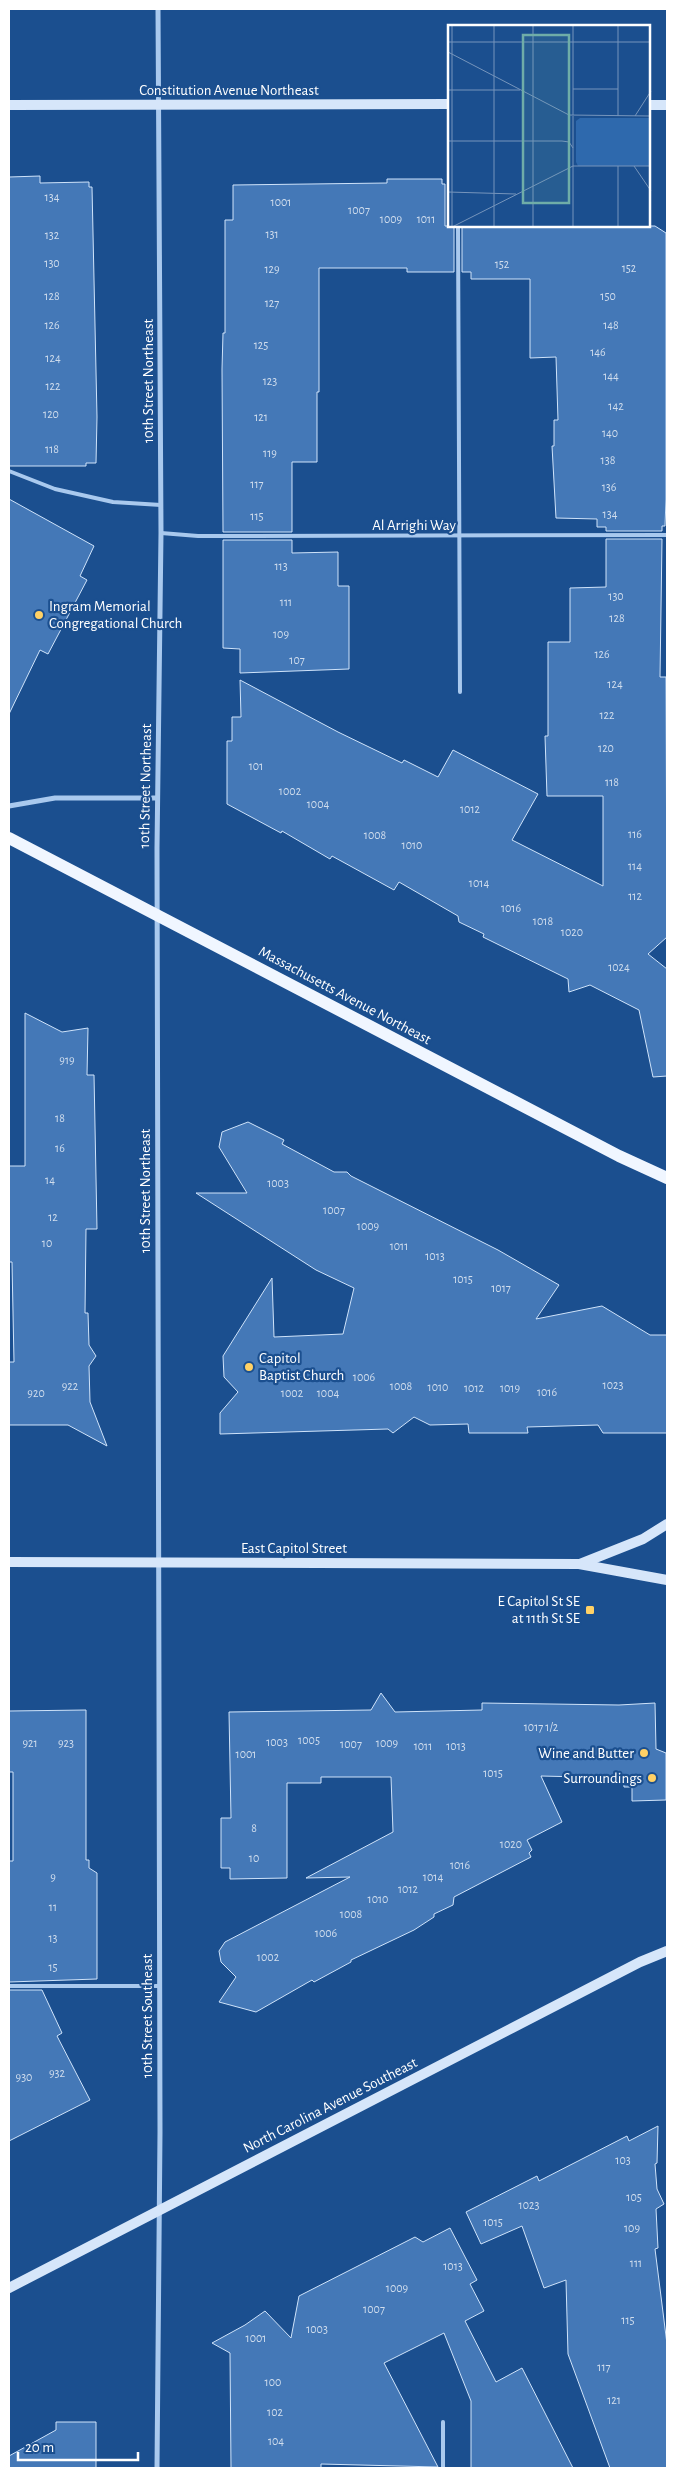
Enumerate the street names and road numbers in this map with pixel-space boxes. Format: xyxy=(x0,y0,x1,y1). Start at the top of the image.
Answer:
street label: Constitution Avenue Northeast xyxy=(139,83,319,98)
street label: 10th Street Northeast xyxy=(141,318,156,443)
street label: Al Arrighi Way xyxy=(372,518,456,533)
street label: 10th Street Northeast xyxy=(137,723,154,848)
street label: Massachusetts Avenue Northeast xyxy=(256,944,434,1047)
street label: 10th Street Northeast xyxy=(138,1128,153,1253)
street label: East Capitol Street xyxy=(241,1541,347,1556)
street label: 10th Street Southeast xyxy=(140,1954,155,2078)
street label: North Carolina Avenue Southeast xyxy=(241,2055,420,2156)

